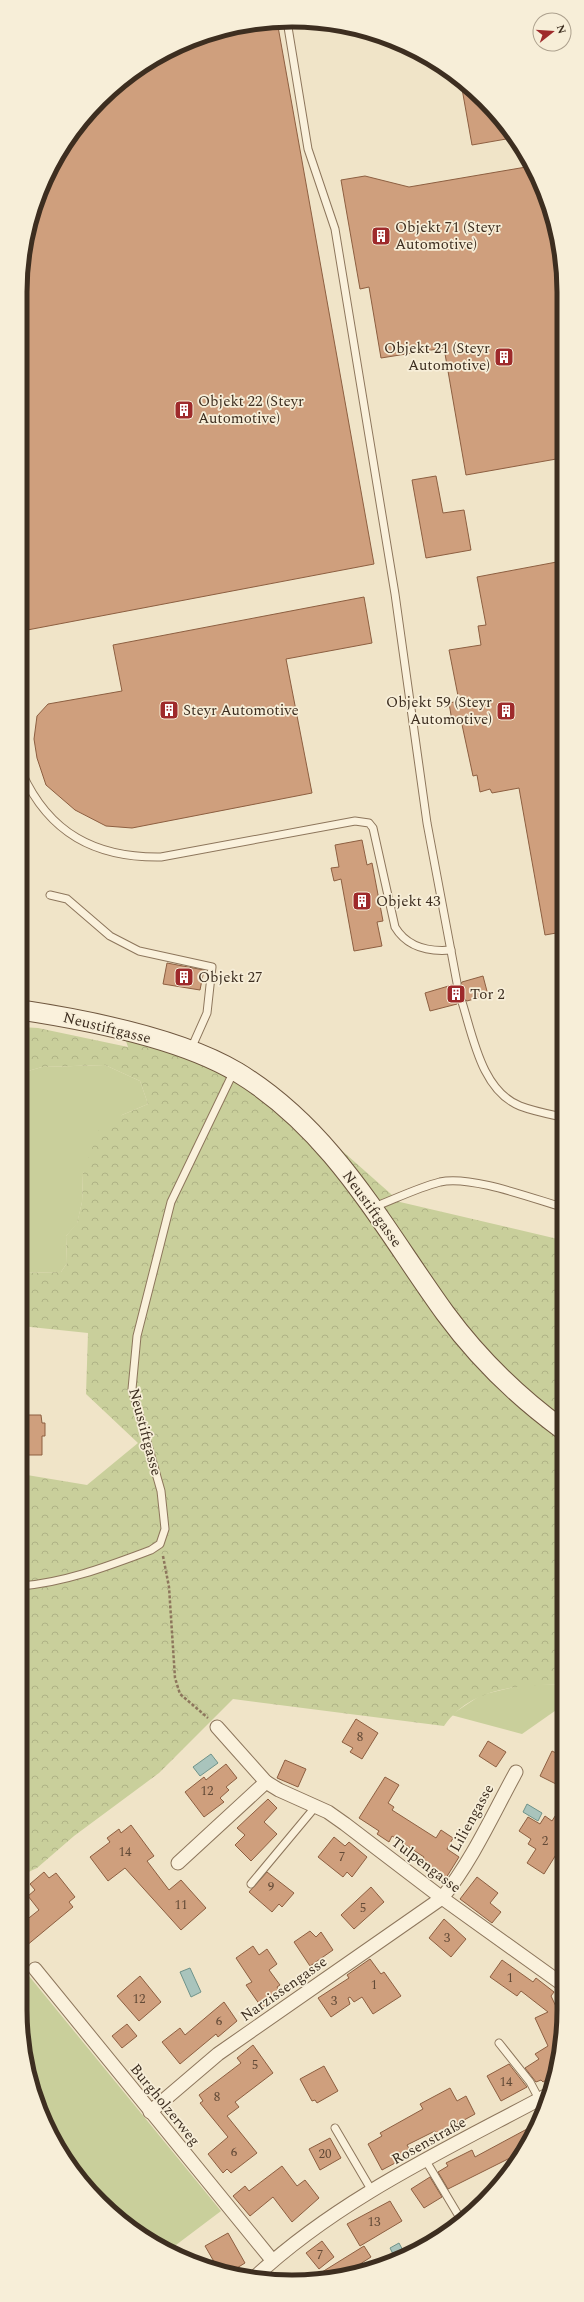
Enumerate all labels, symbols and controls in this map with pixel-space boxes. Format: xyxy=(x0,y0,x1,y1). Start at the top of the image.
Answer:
north arrow xyxy=(532,12,572,52)
text: N xyxy=(552,22,571,36)
place label: Objekt 71 (Steyr Automotive) xyxy=(395,216,501,256)
building icon: Objekt 71 (Steyr Automotive) xyxy=(370,225,392,247)
place label: Objekt 21 (Steyr Automotive) xyxy=(384,337,490,377)
building icon: Objekt 21 (Steyr Automotive) xyxy=(493,346,515,368)
place label: Objekt 22 (Steyr Automotive) xyxy=(198,390,304,430)
building icon: Objekt 22 (Steyr Automotive) xyxy=(173,399,195,421)
place label: Objekt 59 (Steyr Automotive) xyxy=(386,691,492,731)
building icon: Steyr Automotive xyxy=(158,699,180,721)
place label: Steyr Automotive xyxy=(183,699,299,722)
building icon: Objekt 59 (Steyr Automotive) xyxy=(495,700,517,722)
building icon: Objekt 43 xyxy=(351,890,373,912)
place label: Objekt 43 xyxy=(376,890,441,913)
building icon: Objekt 27 xyxy=(173,966,195,988)
place label: Objekt 27 xyxy=(198,966,263,989)
building icon: Tor 2 xyxy=(445,983,467,1005)
place label: Tor 2 xyxy=(470,983,505,1006)
street label: Neustiftgasse xyxy=(61,1006,153,1050)
street label: Neustiftgasse xyxy=(336,1166,408,1252)
street label: Neustiftgasse xyxy=(122,1386,168,1478)
house number: 8 xyxy=(357,1727,363,1747)
street label: Liliengasse xyxy=(444,1780,500,1856)
house number: 12 xyxy=(201,1781,214,1801)
street label: Tulpengasse xyxy=(386,1831,466,1899)
house number: 2 xyxy=(542,1831,548,1851)
house number: 14 xyxy=(119,1842,132,1862)
house number: 7 xyxy=(339,1847,345,1867)
house number: 9 xyxy=(268,1877,275,1897)
house number: 11 xyxy=(175,1895,188,1915)
house number: 5 xyxy=(360,1898,366,1918)
house number: 3 xyxy=(444,1928,451,1948)
street label: Narzissengasse xyxy=(236,1951,332,2027)
house number: 1 xyxy=(507,1968,513,1988)
house number: 1 xyxy=(371,1975,377,1995)
house number: 12 xyxy=(133,1989,146,2009)
house number: 3 xyxy=(331,1991,338,2011)
house number: 6 xyxy=(216,2011,223,2031)
house number: 5 xyxy=(252,2055,258,2075)
street label: Burgholzerweg xyxy=(124,2059,206,2151)
house number: 14 xyxy=(500,2072,513,2092)
house number: 8 xyxy=(214,2087,220,2107)
street label: Rosenstraße xyxy=(388,2111,470,2171)
house number: 6 xyxy=(231,2142,238,2162)
house number: 20 xyxy=(319,2144,332,2164)
house number: 13 xyxy=(368,2212,381,2232)
house number: 7 xyxy=(317,2245,323,2265)

